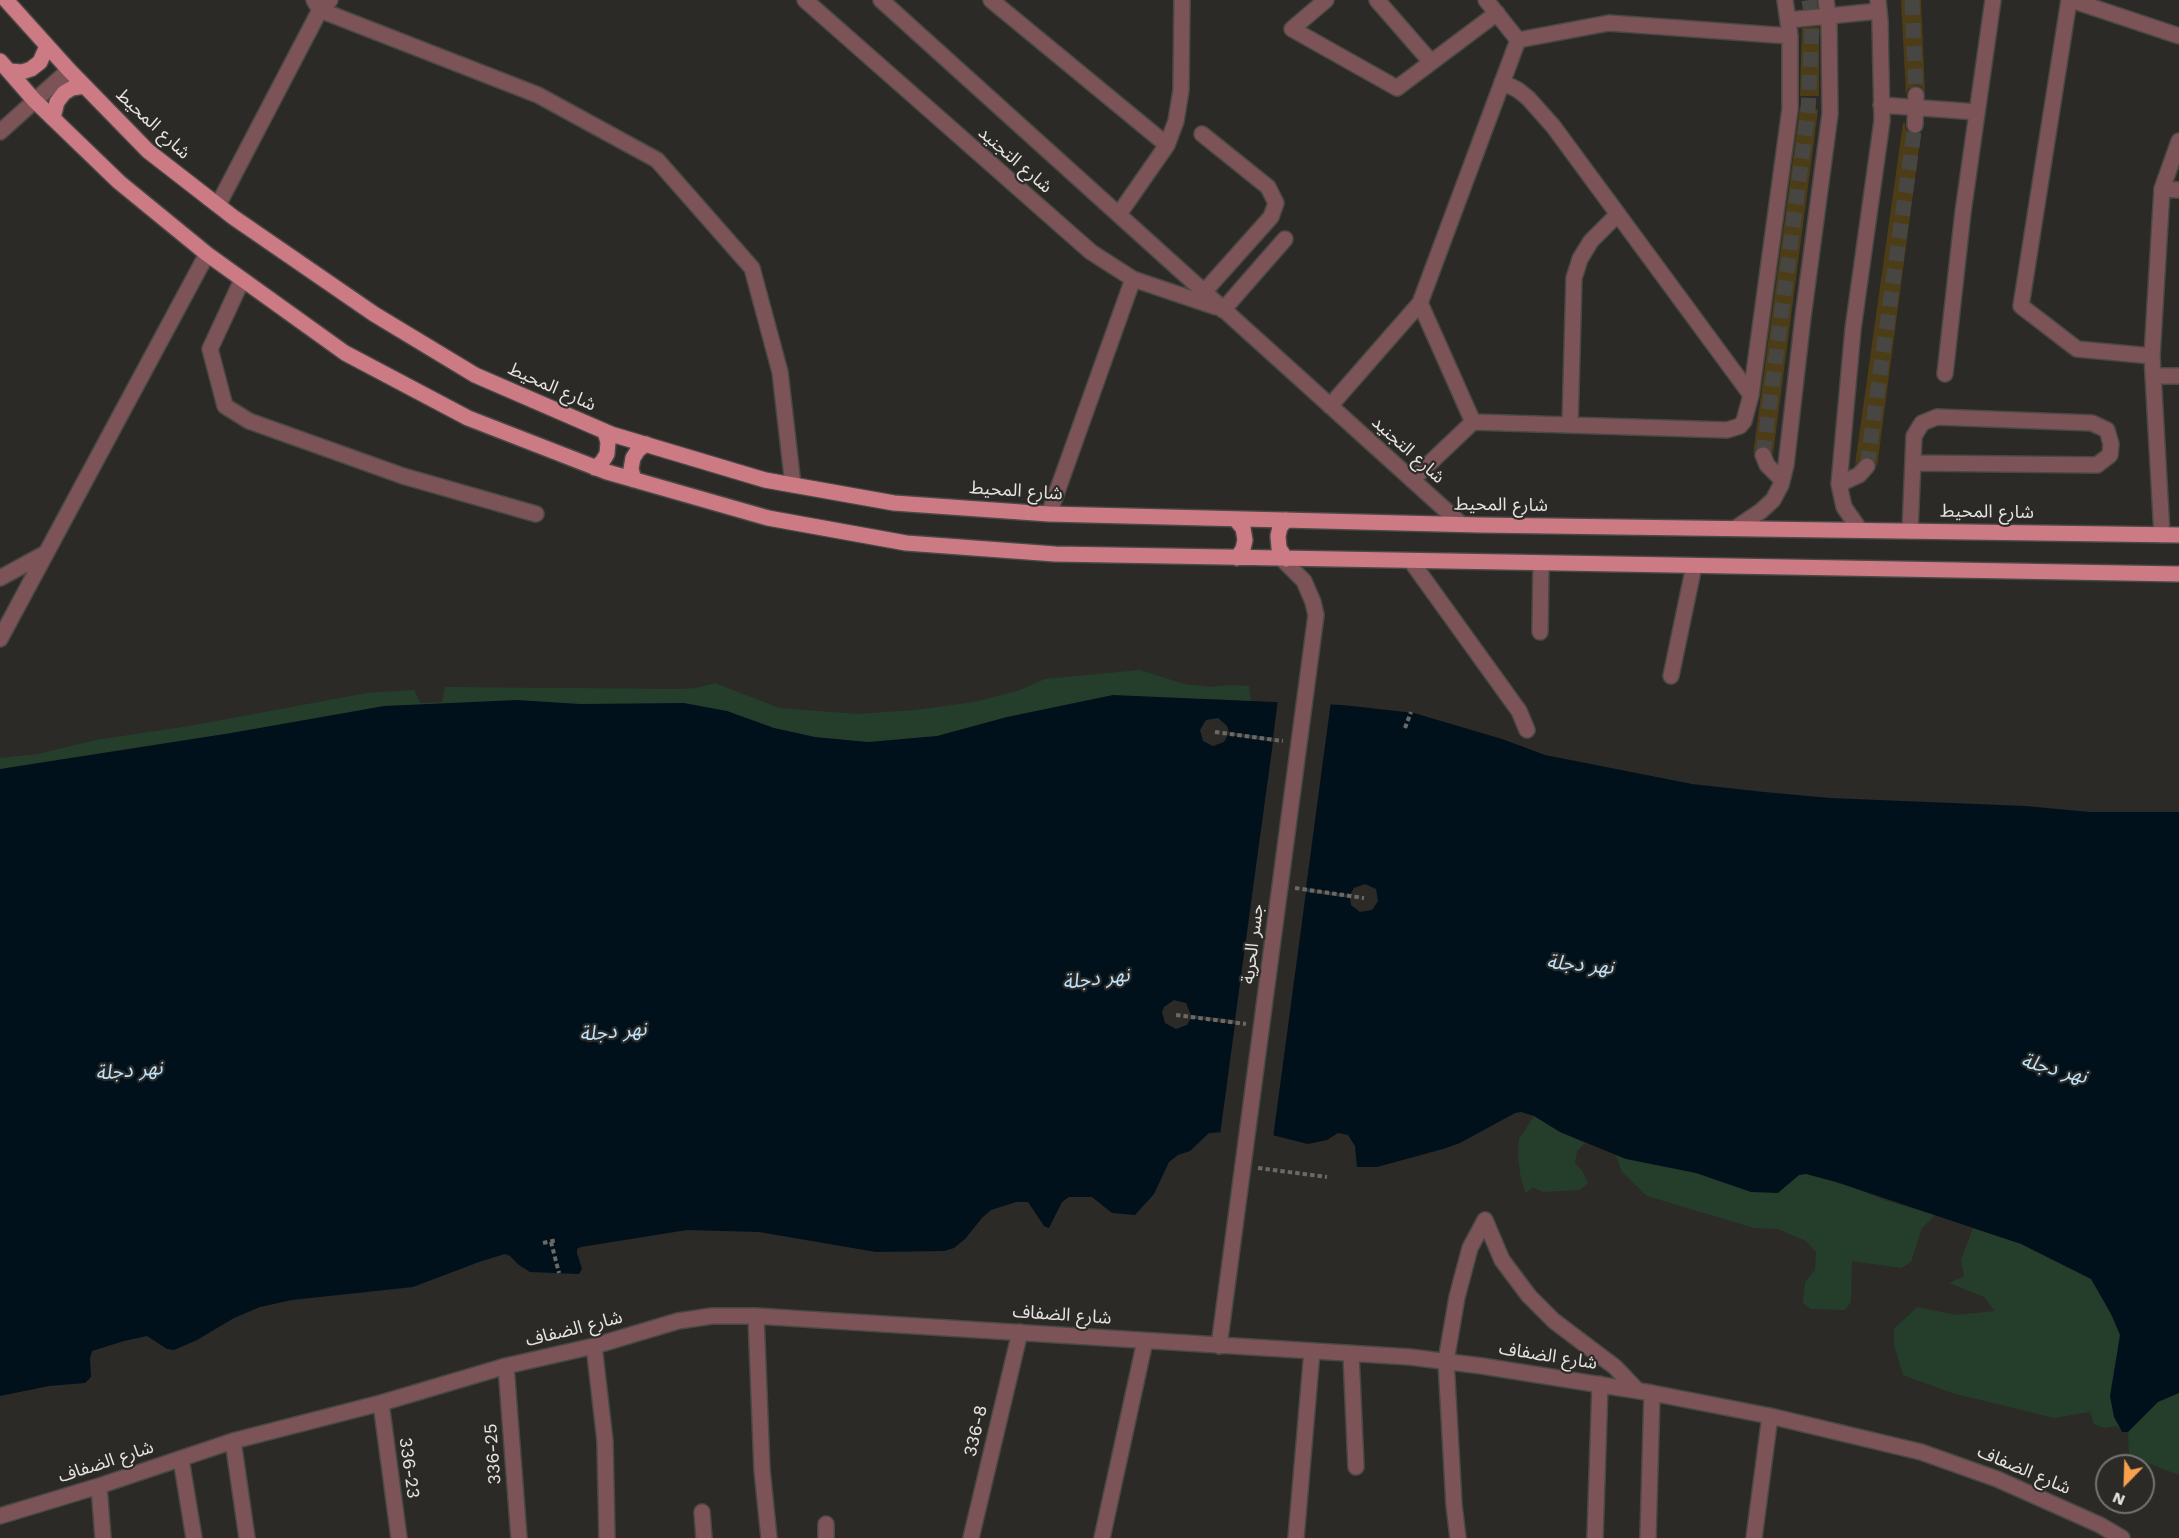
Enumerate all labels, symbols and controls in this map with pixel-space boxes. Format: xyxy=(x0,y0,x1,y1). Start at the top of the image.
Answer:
street label: شارع المحيط xyxy=(111,84,195,164)
street label: شارع التجنيد xyxy=(974,122,1056,198)
street label: شارع المحيط xyxy=(505,358,599,416)
street label: شارع التجنيد xyxy=(1367,412,1449,488)
street label: شارع المحيط xyxy=(968,477,1064,505)
street label: شارع المحيط xyxy=(1454,493,1548,517)
street label: شارع المحيط xyxy=(1940,500,2034,524)
street label: جسر الحرية xyxy=(1237,903,1269,985)
water label: نهر دجلة xyxy=(1545,950,1615,980)
water label: نهر دجلة xyxy=(1061,963,1131,995)
water label: نهر دجلة xyxy=(578,1017,648,1047)
water label: نهر دجلة xyxy=(2018,1049,2090,1089)
water label: نهر دجلة xyxy=(94,1056,164,1086)
street label: شارع الضفاف xyxy=(1012,1301,1112,1329)
street label: شارع الضفاف xyxy=(523,1307,625,1351)
street label: شارع الضفاف xyxy=(1497,1338,1599,1374)
street label: 336-8 xyxy=(960,1403,992,1459)
street label: 336-25 xyxy=(480,1423,506,1485)
street label: شارع الضفاف xyxy=(56,1436,156,1488)
street label: 336-23 xyxy=(394,1436,424,1500)
street label: شارع الضفاف xyxy=(1974,1441,2074,1499)
north arrow xyxy=(2095,1454,2155,1514)
text: N xyxy=(2109,1488,2128,1510)

